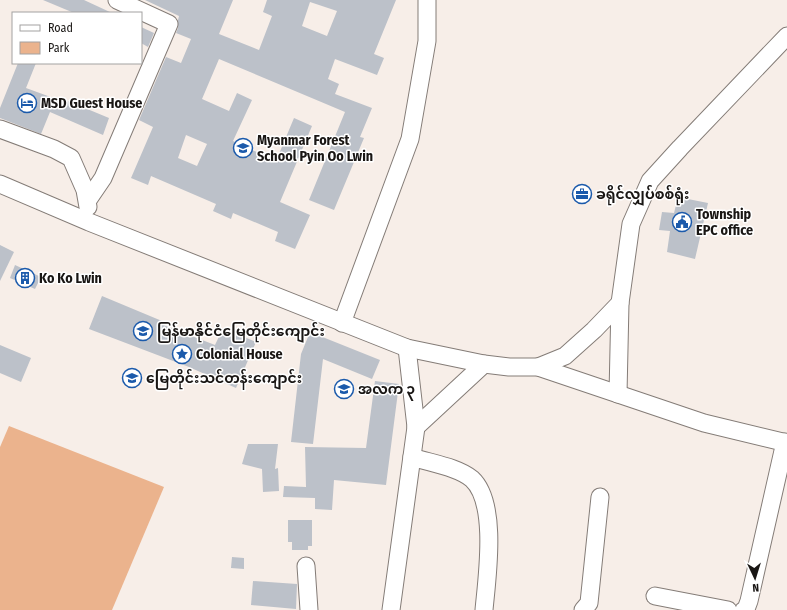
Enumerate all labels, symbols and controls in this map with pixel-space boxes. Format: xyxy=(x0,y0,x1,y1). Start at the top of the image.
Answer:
legend xyxy=(12,12,142,64)
text: Road xyxy=(48,21,73,35)
text: Park xyxy=(48,41,70,55)
hotel icon: MSD Guest House xyxy=(16,92,38,114)
place label: MSD Guest House xyxy=(41,95,142,112)
place label: Myanmar Forest School Pyin Oo Lwin xyxy=(257,132,373,165)
school or university icon: Myanmar Forest School Pyin Oo Lwin xyxy=(232,137,254,159)
office icon: ခရိုင်လျှပ်စစ်ရုံး xyxy=(571,183,593,205)
place label: ခရိုင်လျှပ်စစ်ရုံး xyxy=(596,184,689,206)
place label: Township EPC office xyxy=(696,206,753,239)
public building icon: Township EPC office xyxy=(671,211,693,233)
building icon: Ko Ko Lwin xyxy=(14,267,36,289)
place label: Ko Ko Lwin xyxy=(39,270,102,287)
school or university icon: မြန်မာနိုင်ငံမြေတိုင်းကျောင်း xyxy=(132,320,154,342)
place label: မြန်မာနိုင်ငံမြေတိုင်းကျောင်း xyxy=(157,321,325,343)
place icon: Colonial House xyxy=(171,343,193,365)
place label: Colonial House xyxy=(196,346,283,363)
school or university icon: မြေတိုင်းသင်တန်းကျောင်း xyxy=(121,367,143,389)
place label: မြေတိုင်းသင်တန်းကျောင်း xyxy=(146,368,302,390)
school or university icon: အလက ၃ xyxy=(333,378,355,400)
place label: အလက ၃ xyxy=(358,381,415,401)
north arrow xyxy=(735,558,775,598)
text: N xyxy=(752,581,759,594)

